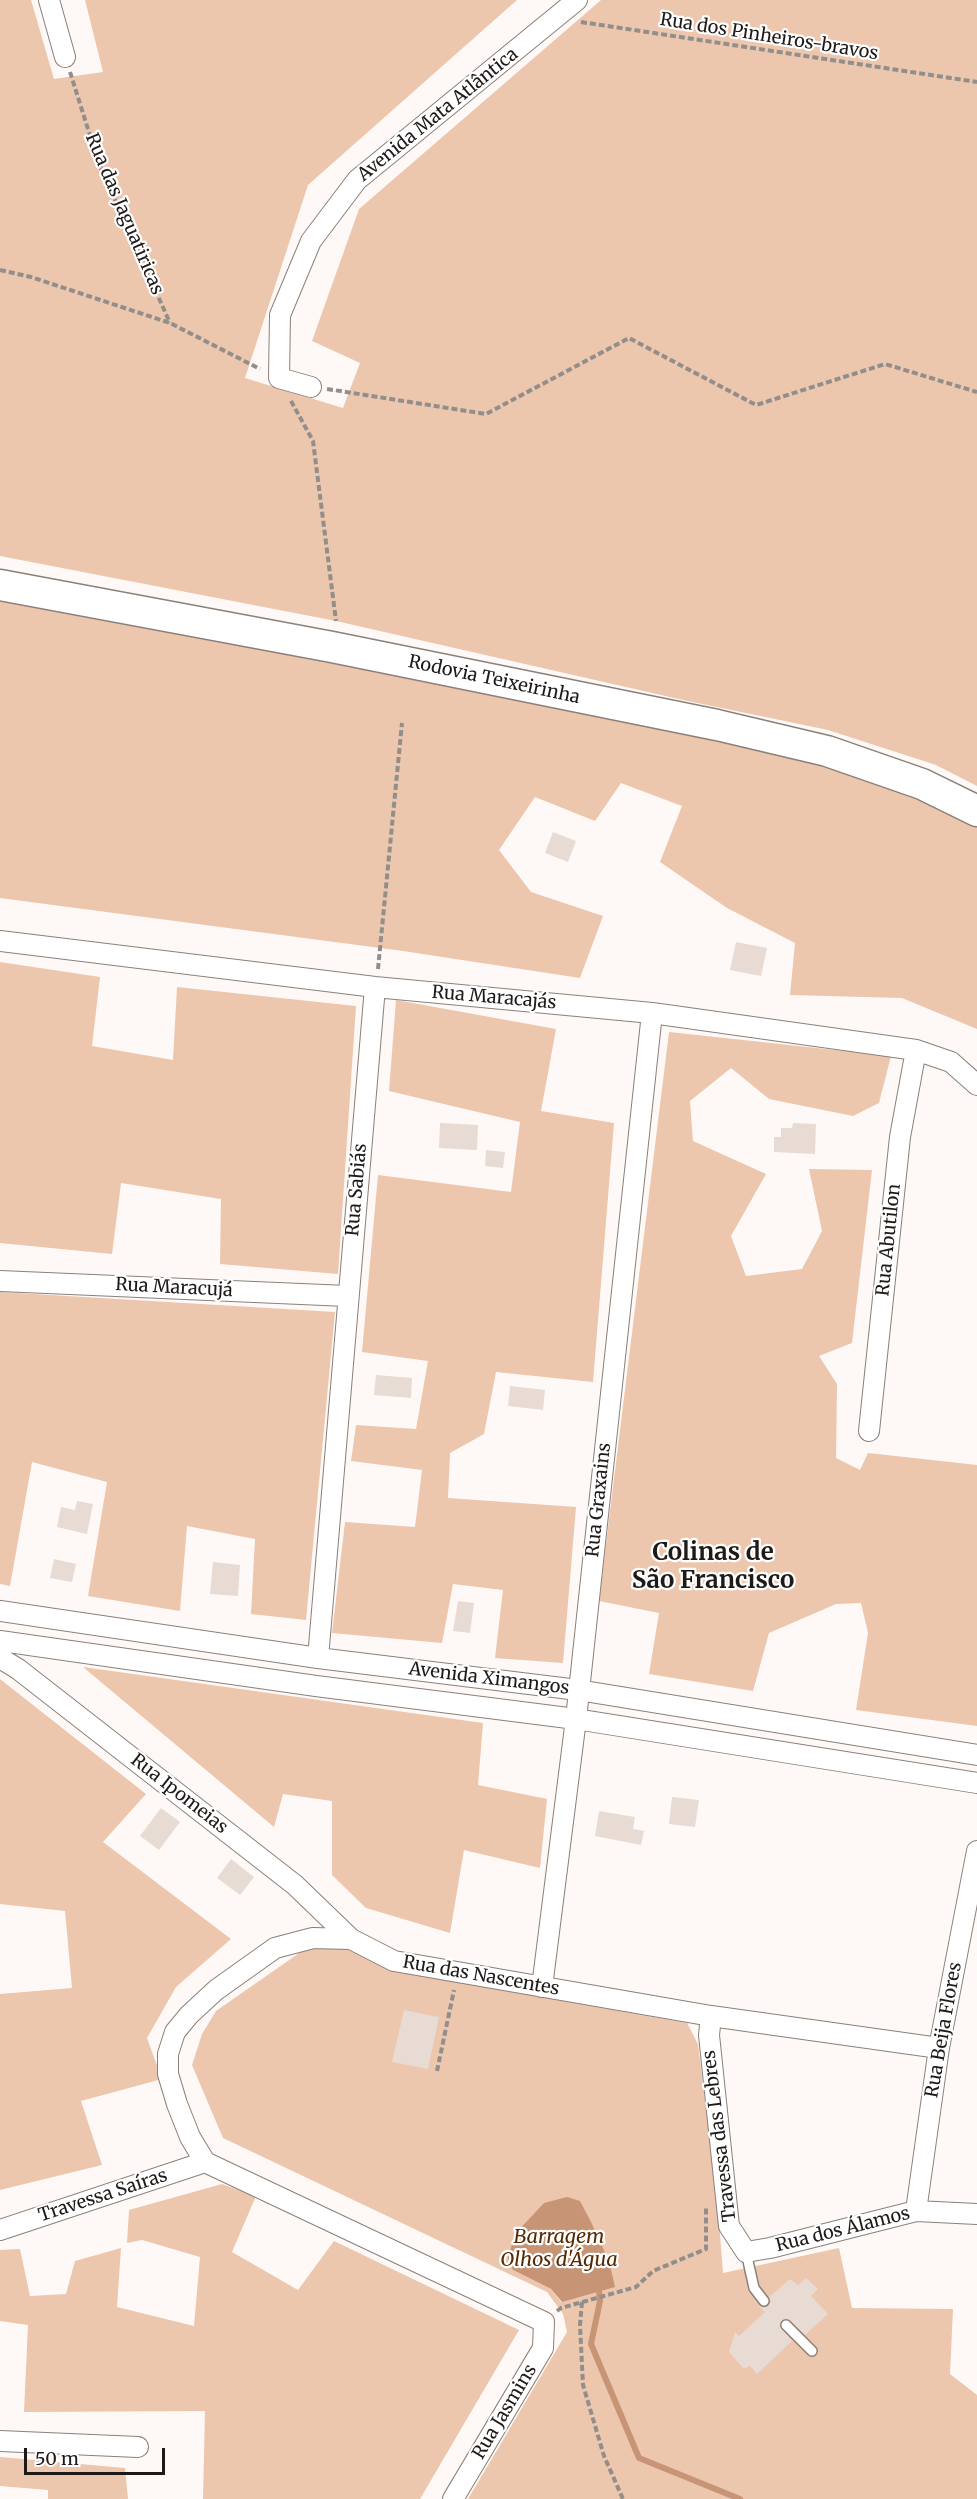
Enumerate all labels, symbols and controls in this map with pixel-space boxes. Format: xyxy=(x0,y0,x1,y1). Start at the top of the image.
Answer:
street label: Rua dos Pinheiros-bravos xyxy=(658,9,880,65)
street label: Avenida Mata Atlântica xyxy=(354,44,522,186)
street label: Rua das Jaguatiricas xyxy=(80,130,168,298)
street label: Rodovia Teixeirinha xyxy=(406,651,582,709)
street label: Rua Maracajás xyxy=(431,982,557,1014)
street label: Rua Sabiás xyxy=(342,1143,372,1237)
street label: Rua Abutilon xyxy=(872,1183,906,1297)
street label: Rua Maracujá xyxy=(115,1274,233,1302)
street label: Rua Graxains xyxy=(582,1442,616,1558)
district label: Colinas de São Francisco xyxy=(632,1539,794,1595)
street label: Avenida Ximangos xyxy=(408,1658,570,1700)
street label: Rua Ipomeias xyxy=(126,1749,232,1839)
street label: Rua das Nascentes xyxy=(401,1952,561,2000)
street label: Rua Beija Flores xyxy=(921,1961,967,2099)
street label: Travessa das Lebres xyxy=(699,2049,741,2223)
street label: Travessa Saíras xyxy=(36,2165,170,2227)
street label: Rua dos Álamos xyxy=(774,2203,912,2257)
water label: Barragem Olhos d'Água xyxy=(500,2225,618,2272)
street label: Rua Jasmins xyxy=(468,2361,542,2463)
scale bar xyxy=(27,2436,168,2474)
text: 50 m xyxy=(35,2447,79,2470)

